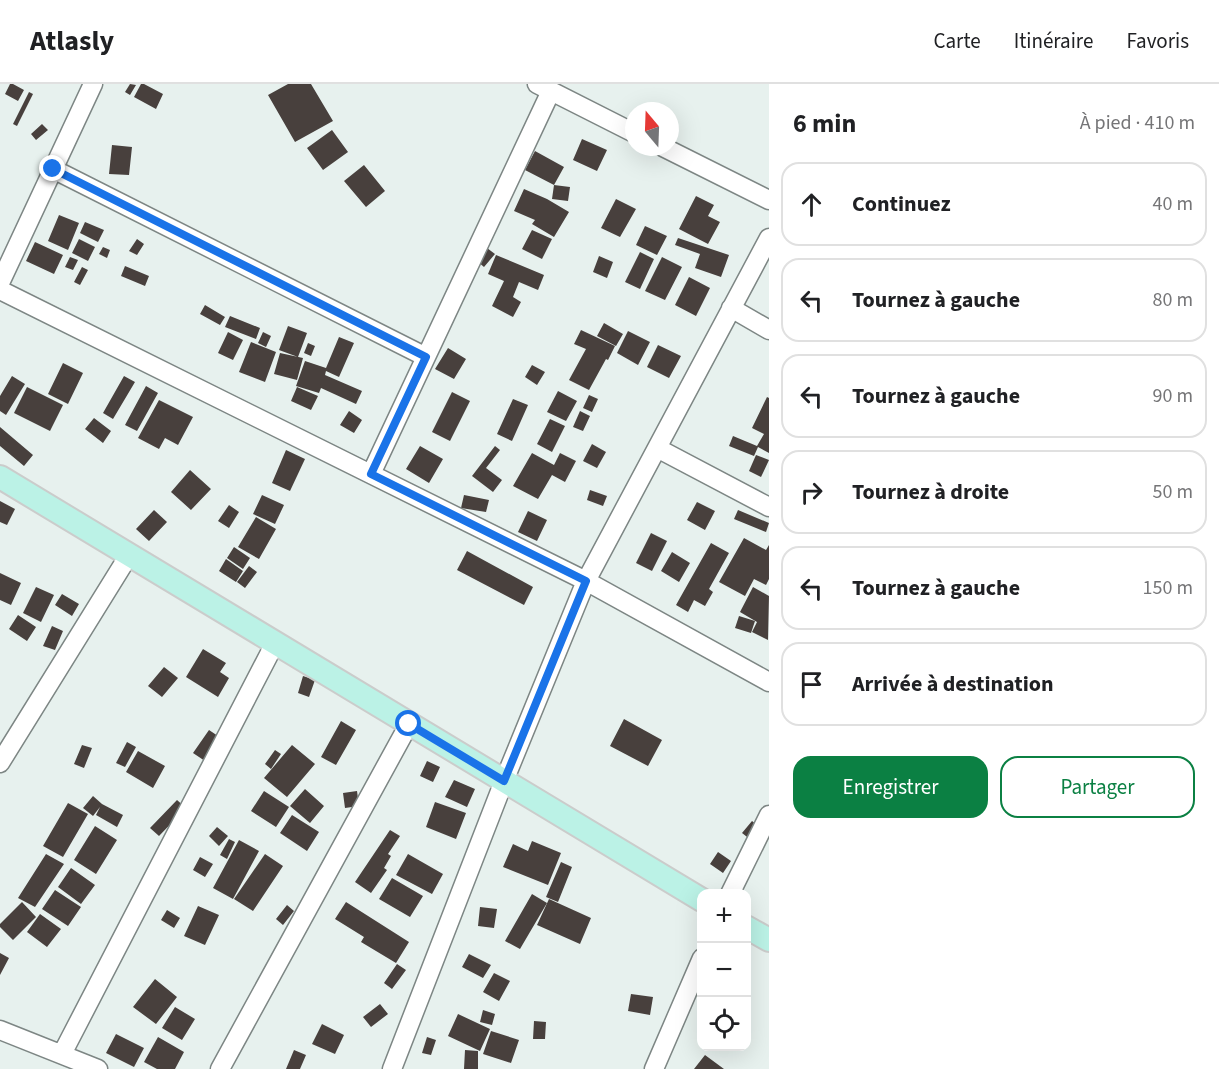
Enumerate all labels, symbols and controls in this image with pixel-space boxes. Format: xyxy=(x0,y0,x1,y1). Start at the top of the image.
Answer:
text: Atlasly xyxy=(30,21,114,61)
text: Carte xyxy=(934,26,981,56)
text: Itinéraire xyxy=(1014,26,1093,56)
text: Favoris xyxy=(1126,26,1189,56)
north arrow xyxy=(625,102,679,156)
text: 6 min xyxy=(793,105,856,142)
text: À pied · 410 m xyxy=(1080,109,1195,137)
route end xyxy=(39,155,65,181)
icon: ahead xyxy=(795,188,828,221)
text: Continuez xyxy=(852,188,951,220)
text: 40 m xyxy=(1153,190,1193,218)
icon: left xyxy=(795,284,828,317)
text: Tournez à gauche xyxy=(852,284,1020,316)
text: 80 m xyxy=(1153,286,1193,314)
icon: left xyxy=(795,380,828,413)
text: Tournez à gauche xyxy=(852,380,1020,412)
text: 90 m xyxy=(1153,382,1193,410)
icon: right xyxy=(795,476,828,509)
text: Tournez à droite xyxy=(852,476,1009,508)
text: 50 m xyxy=(1153,478,1193,506)
icon: left xyxy=(795,572,828,605)
text: Tournez à gauche xyxy=(852,572,1020,604)
text: 150 m xyxy=(1143,574,1193,602)
icon: arrive xyxy=(795,668,828,701)
text: Arrivée à destination xyxy=(852,668,1054,700)
route start xyxy=(395,710,421,736)
button: Enregistrer xyxy=(793,756,988,818)
button: Partager xyxy=(1000,756,1195,818)
map controls xyxy=(697,889,751,1051)
button: + xyxy=(697,889,751,943)
button: − xyxy=(697,943,751,997)
button: locate xyxy=(697,997,751,1051)

